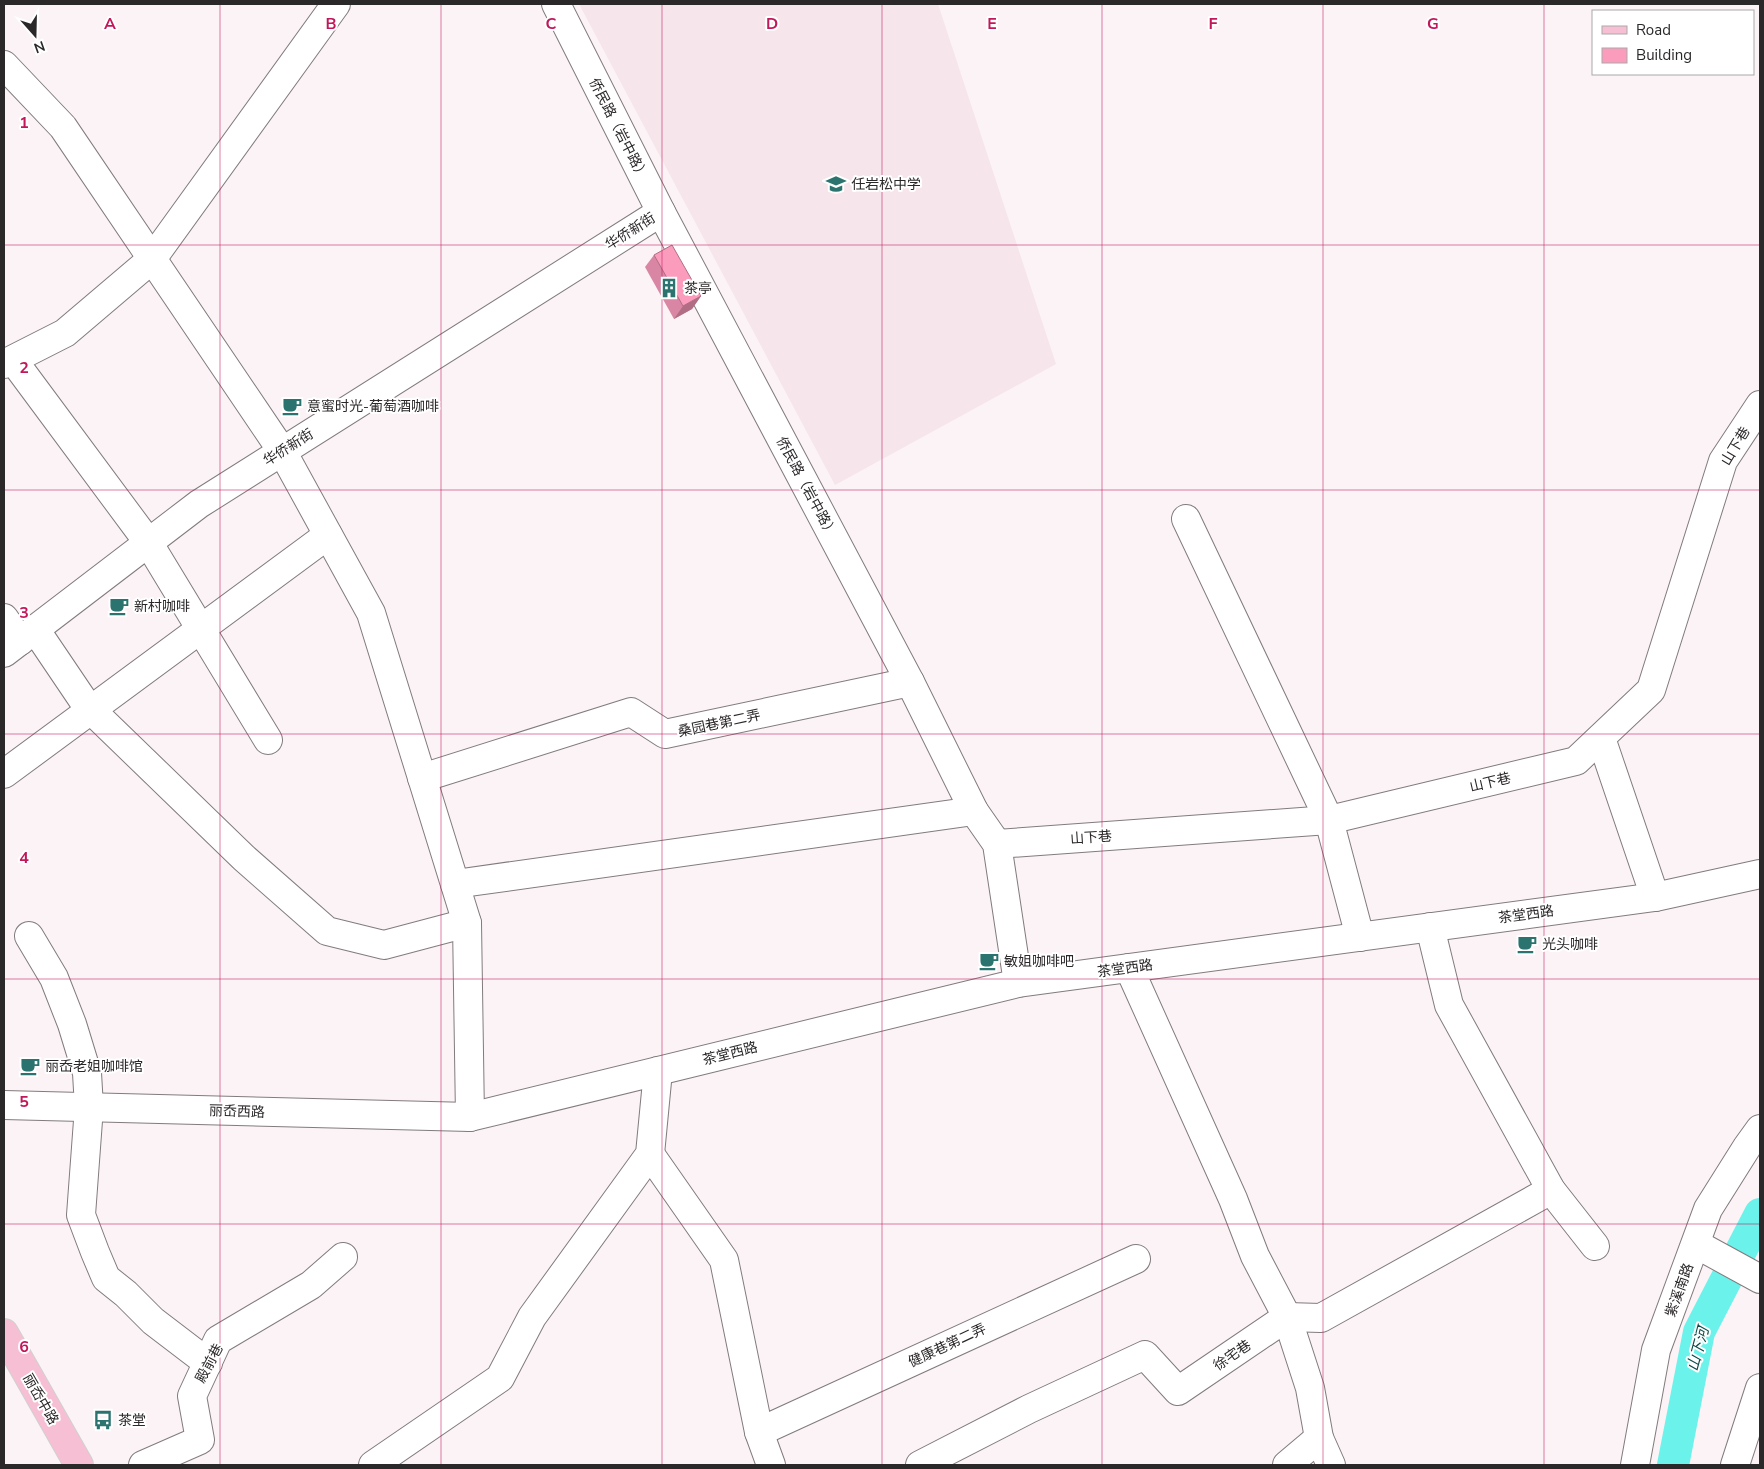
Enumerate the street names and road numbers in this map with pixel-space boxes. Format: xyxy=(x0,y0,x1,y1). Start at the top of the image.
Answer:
street label: 侨民路（岩中路） xyxy=(585,75,652,183)
street label: 华侨新街 xyxy=(601,209,659,254)
street label: 山下巷 xyxy=(1716,423,1754,469)
street label: 华侨新街 xyxy=(259,425,317,470)
street label: 侨民路（岩中路） xyxy=(772,433,841,541)
street label: 桑园巷第二弄 xyxy=(676,705,762,742)
street label: 山下巷 xyxy=(1468,769,1513,796)
street label: 山下巷 xyxy=(1069,827,1113,848)
street label: 茶堂西路 xyxy=(1497,901,1555,928)
street label: 茶堂西路 xyxy=(1096,955,1154,982)
street label: 茶堂西路 xyxy=(701,1037,760,1069)
street label: 丽岙西路 xyxy=(209,1101,265,1122)
street label: 紫溪南路 xyxy=(1661,1261,1698,1320)
street label: 健康巷第二弄 xyxy=(905,1319,989,1372)
street label: 徐宅巷 xyxy=(1210,1336,1255,1375)
street label: 殿前巷 xyxy=(191,1340,228,1386)
street label: 丽岙中路 xyxy=(18,1370,63,1428)

